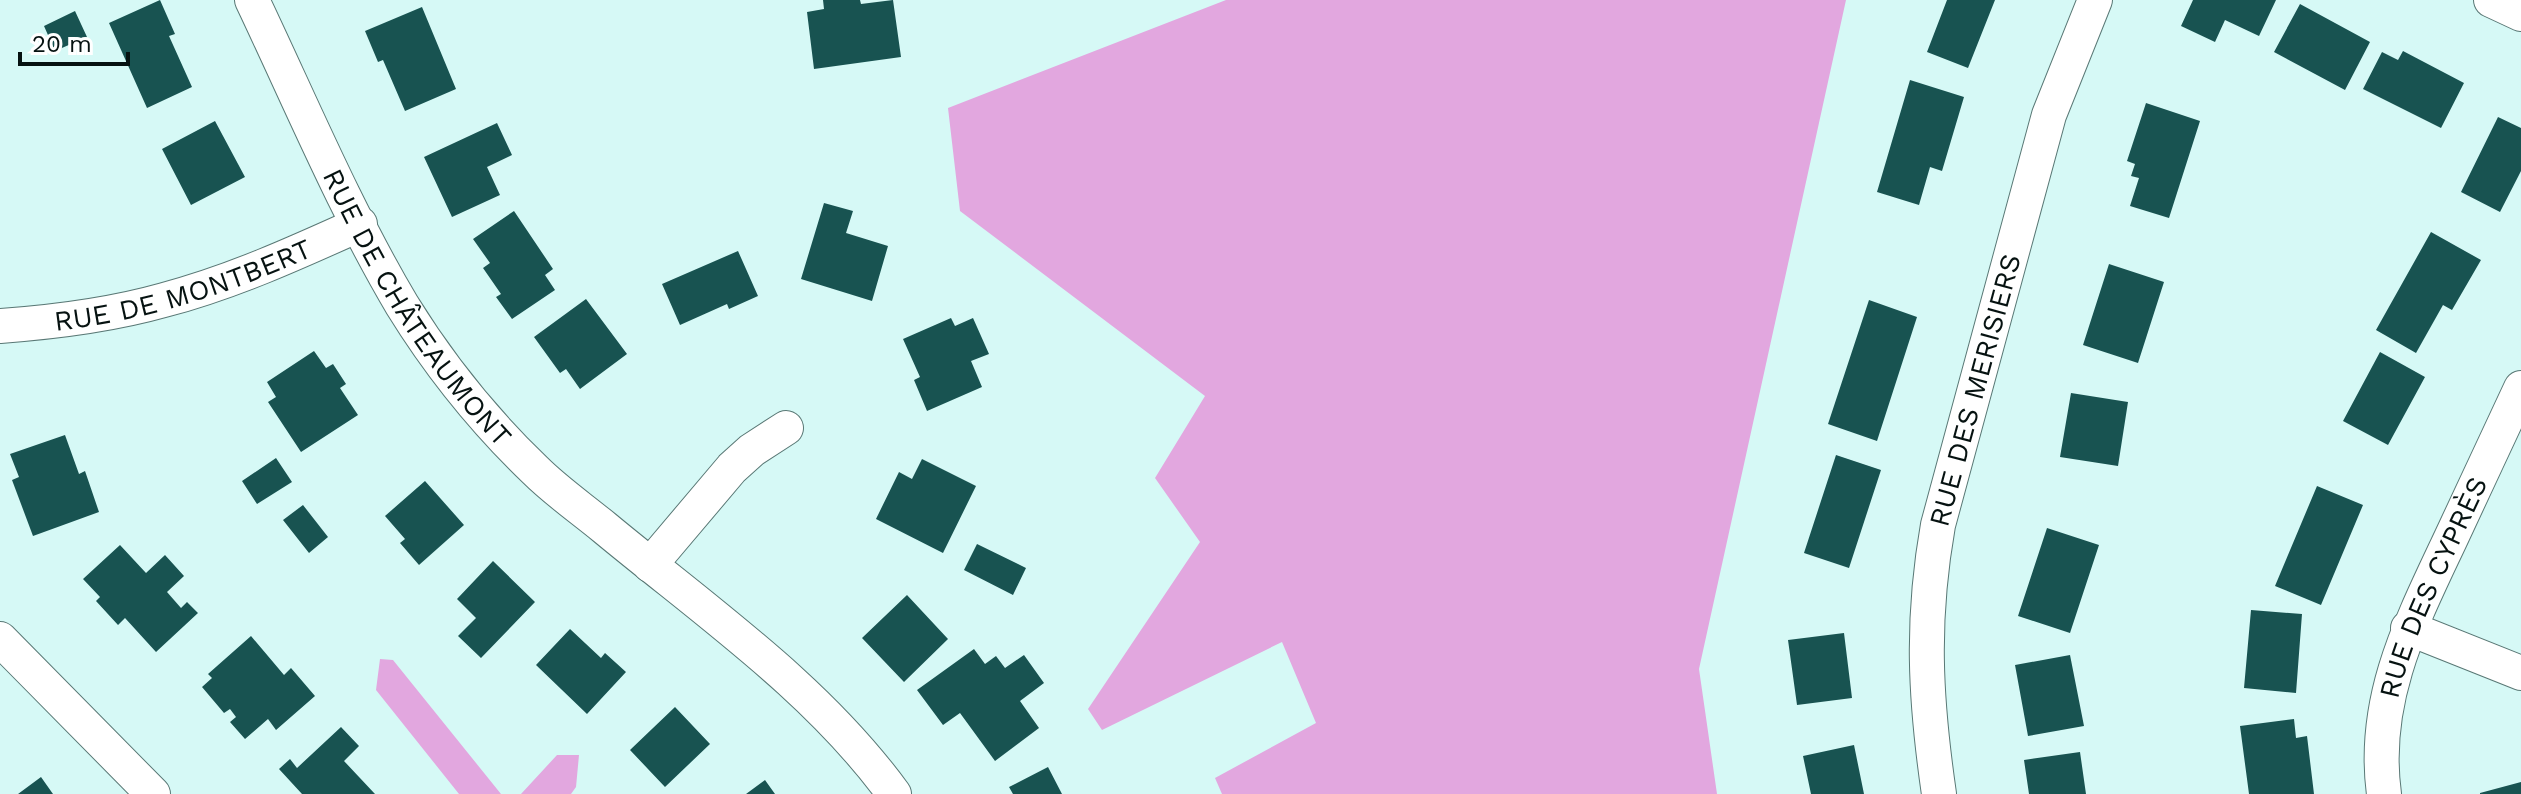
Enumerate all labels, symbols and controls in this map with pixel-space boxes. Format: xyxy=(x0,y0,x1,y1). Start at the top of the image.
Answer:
scale bar xyxy=(20,16,128,66)
text: 20 m xyxy=(32,30,92,58)
street label: RUE DE CHÂTEAUMONT xyxy=(316,164,518,453)
street label: RUE DE MONTBERT xyxy=(52,232,316,338)
street label: RUE DES MERISIERS xyxy=(1922,250,2028,530)
street label: RUE DES CYPRÈS xyxy=(2373,471,2494,701)

